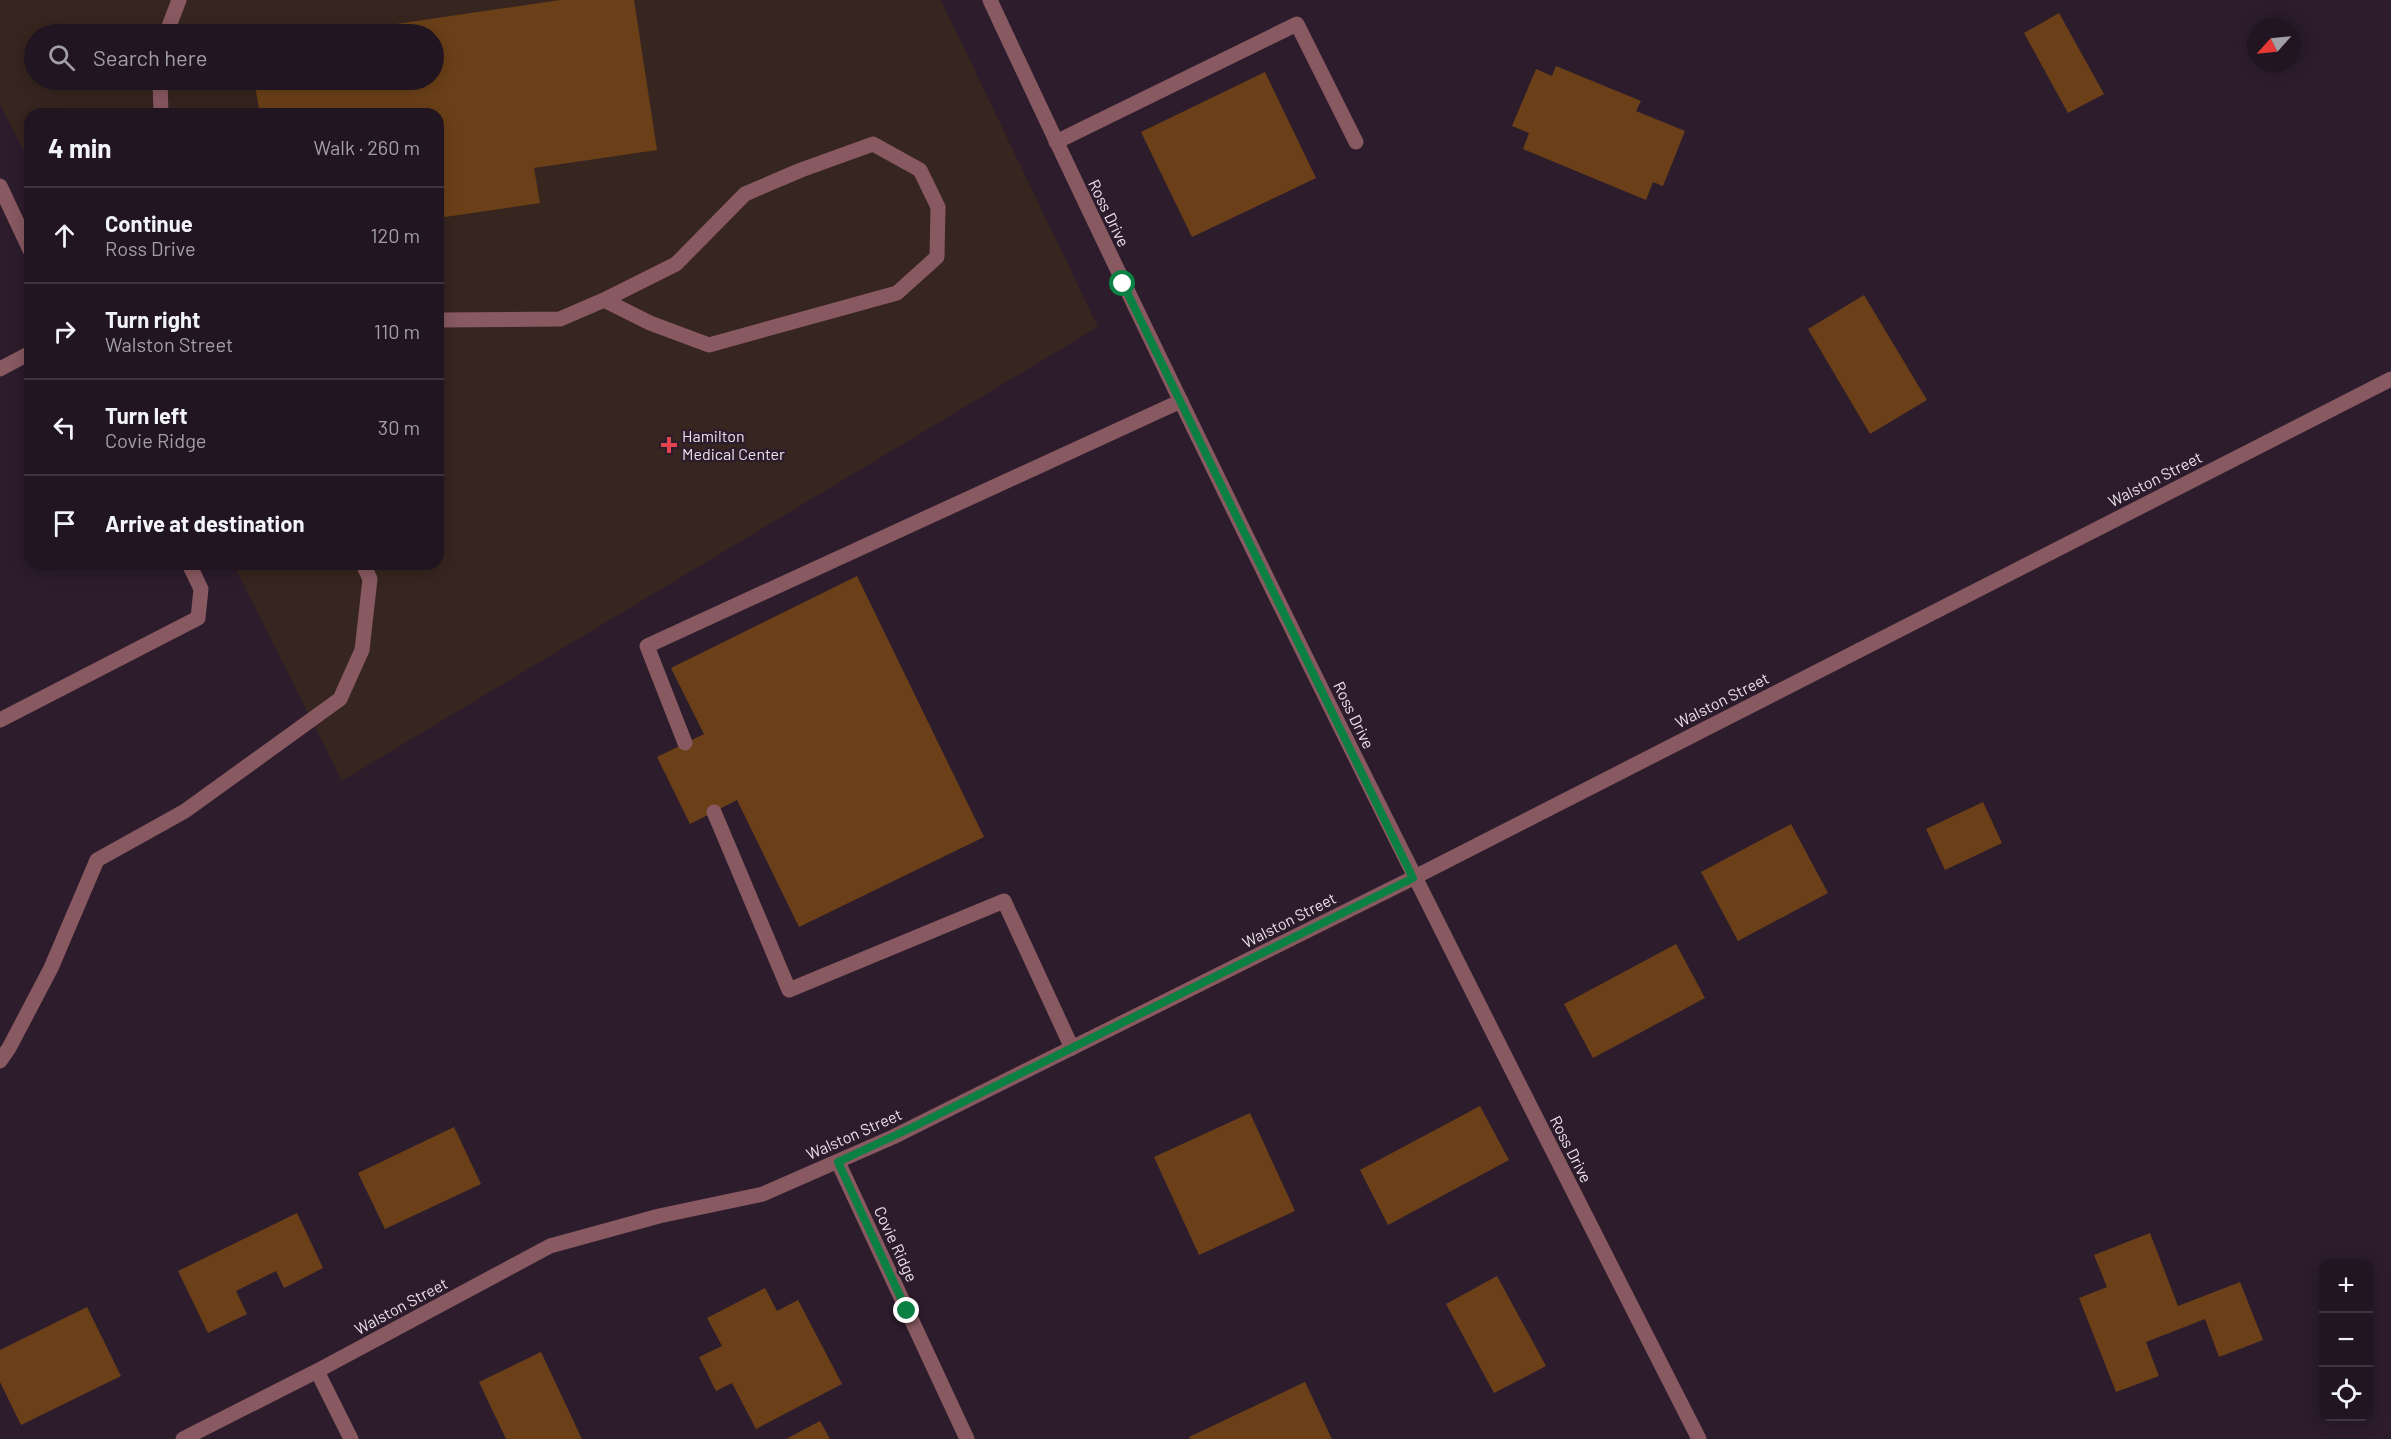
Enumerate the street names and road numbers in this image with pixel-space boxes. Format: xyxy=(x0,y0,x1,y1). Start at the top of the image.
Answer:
street label: Ross Drive xyxy=(1085,176,1134,250)
street label: Walston Street xyxy=(2105,447,2205,510)
street label: Walston Street xyxy=(1672,668,1772,731)
street label: Ross Drive xyxy=(1330,678,1379,752)
street label: Walston Street xyxy=(1239,888,1339,951)
street label: Walston Street xyxy=(803,1104,905,1163)
street label: Ross Drive xyxy=(1547,1112,1596,1185)
street label: Covie Ridge xyxy=(871,1203,922,1285)
street label: Walston Street xyxy=(351,1273,451,1338)

